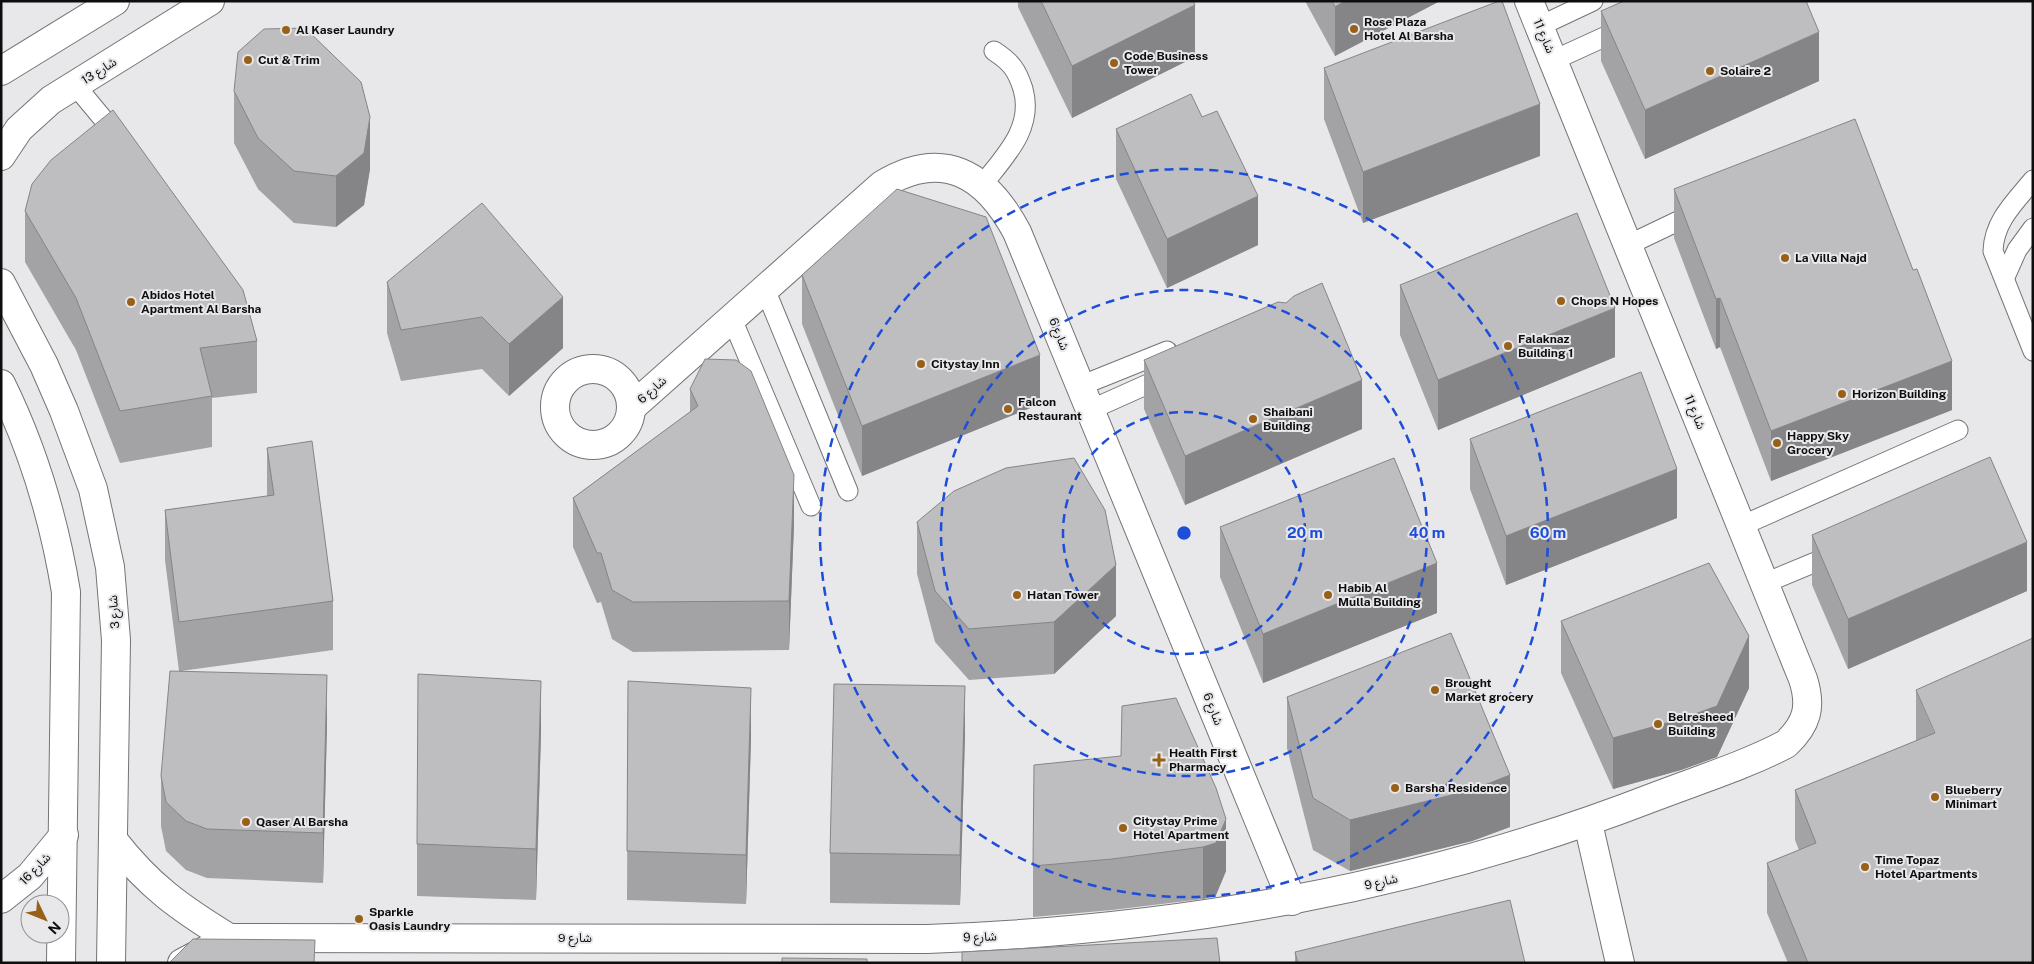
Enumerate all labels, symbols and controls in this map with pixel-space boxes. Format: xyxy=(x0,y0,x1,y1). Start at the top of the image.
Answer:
place label: Rose Plaza Hotel Al Barsha xyxy=(1364,15,1454,43)
street label: شارع 11 xyxy=(1529,17,1557,56)
place label: Al Kaser Laundry xyxy=(296,23,395,37)
marker: Rose Plaza Hotel Al Barsha xyxy=(1348,23,1360,35)
marker: Al Kaser Laundry xyxy=(280,24,292,36)
place label: Code Business Tower xyxy=(1124,49,1208,77)
place label: Cut & Trim xyxy=(258,53,320,67)
marker: Cut & Trim xyxy=(242,54,254,66)
street label: شارع 13 xyxy=(79,55,120,89)
marker: Code Business Tower xyxy=(1108,57,1120,69)
place label: Solaire 2 xyxy=(1720,64,1772,78)
marker: Solaire 2 xyxy=(1704,65,1716,77)
place label: La Villa Najd xyxy=(1795,251,1867,265)
marker: La Villa Najd xyxy=(1779,252,1791,264)
place label: Abidos Hotel Apartment Al Barsha xyxy=(141,288,262,316)
place label: Chops N Hopes xyxy=(1571,294,1658,308)
marker: Chops N Hopes xyxy=(1555,295,1567,307)
marker: Abidos Hotel Apartment Al Barsha xyxy=(125,296,137,308)
street label: شارع 6 xyxy=(1044,316,1072,353)
place label: Falaknaz Building 1 xyxy=(1518,332,1573,360)
marker: Falaknaz Building 1 xyxy=(1502,340,1514,352)
place label: Citystay Inn xyxy=(931,357,1000,371)
marker: Citystay Inn xyxy=(915,358,927,370)
street label: شارع 6 xyxy=(635,373,671,408)
place label: Horizon Building xyxy=(1852,387,1947,401)
marker: Horizon Building xyxy=(1836,388,1848,400)
street label: شارع 11 xyxy=(1680,393,1708,432)
place label: Falcon Restaurant xyxy=(1018,395,1082,423)
marker: Falcon Restaurant xyxy=(1002,403,1014,415)
place label: Shaibani Building xyxy=(1263,405,1313,433)
marker: Shaibani Building xyxy=(1247,413,1259,425)
place label: Happy Sky Grocery xyxy=(1787,429,1849,457)
marker: Happy Sky Grocery xyxy=(1771,437,1783,449)
centre of rings xyxy=(1175,524,1193,542)
text: 20 m xyxy=(1287,524,1323,541)
text: 40 m xyxy=(1409,524,1445,541)
text: 60 m xyxy=(1530,524,1566,541)
place label: Habib Al Mulla Building xyxy=(1338,581,1421,609)
place label: Hatan Tower xyxy=(1027,588,1099,602)
marker: Hatan Tower xyxy=(1011,589,1023,601)
marker: Habib Al Mulla Building xyxy=(1322,589,1334,601)
street label: شارع 3 xyxy=(106,594,124,629)
place label: Brought Market grocery xyxy=(1445,676,1534,704)
marker: Brought Market grocery xyxy=(1429,684,1441,696)
street label: شارع 6 xyxy=(1198,691,1226,728)
place label: Belresheed Building xyxy=(1668,710,1734,738)
marker: Belresheed Building xyxy=(1652,718,1664,730)
place label: Health First Pharmacy xyxy=(1169,746,1237,774)
marker: Health First Pharmacy xyxy=(1153,754,1165,766)
place label: Barsha Residence xyxy=(1405,781,1507,795)
marker: Barsha Residence xyxy=(1389,782,1401,794)
place label: Blueberry Minimart xyxy=(1945,783,2002,811)
marker: Blueberry Minimart xyxy=(1929,791,1941,803)
place label: Citystay Prime Hotel Apartment xyxy=(1133,814,1229,842)
place label: Qaser Al Barsha xyxy=(256,815,348,829)
marker: Qaser Al Barsha xyxy=(240,816,252,828)
marker: Citystay Prime Hotel Apartment xyxy=(1117,822,1129,834)
street label: شارع 16 xyxy=(17,850,55,889)
place label: Time Topaz Hotel Apartments xyxy=(1875,853,1978,881)
marker: Time Topaz Hotel Apartments xyxy=(1859,861,1871,873)
street label: شارع 9 xyxy=(1363,871,1399,895)
north arrow xyxy=(20,894,70,944)
place label: Sparkle Oasis Laundry xyxy=(369,905,450,933)
marker: Sparkle Oasis Laundry xyxy=(353,913,365,925)
text: N xyxy=(45,918,64,937)
street label: شارع 9 xyxy=(963,929,997,947)
street label: شارع 9 xyxy=(558,931,592,947)

